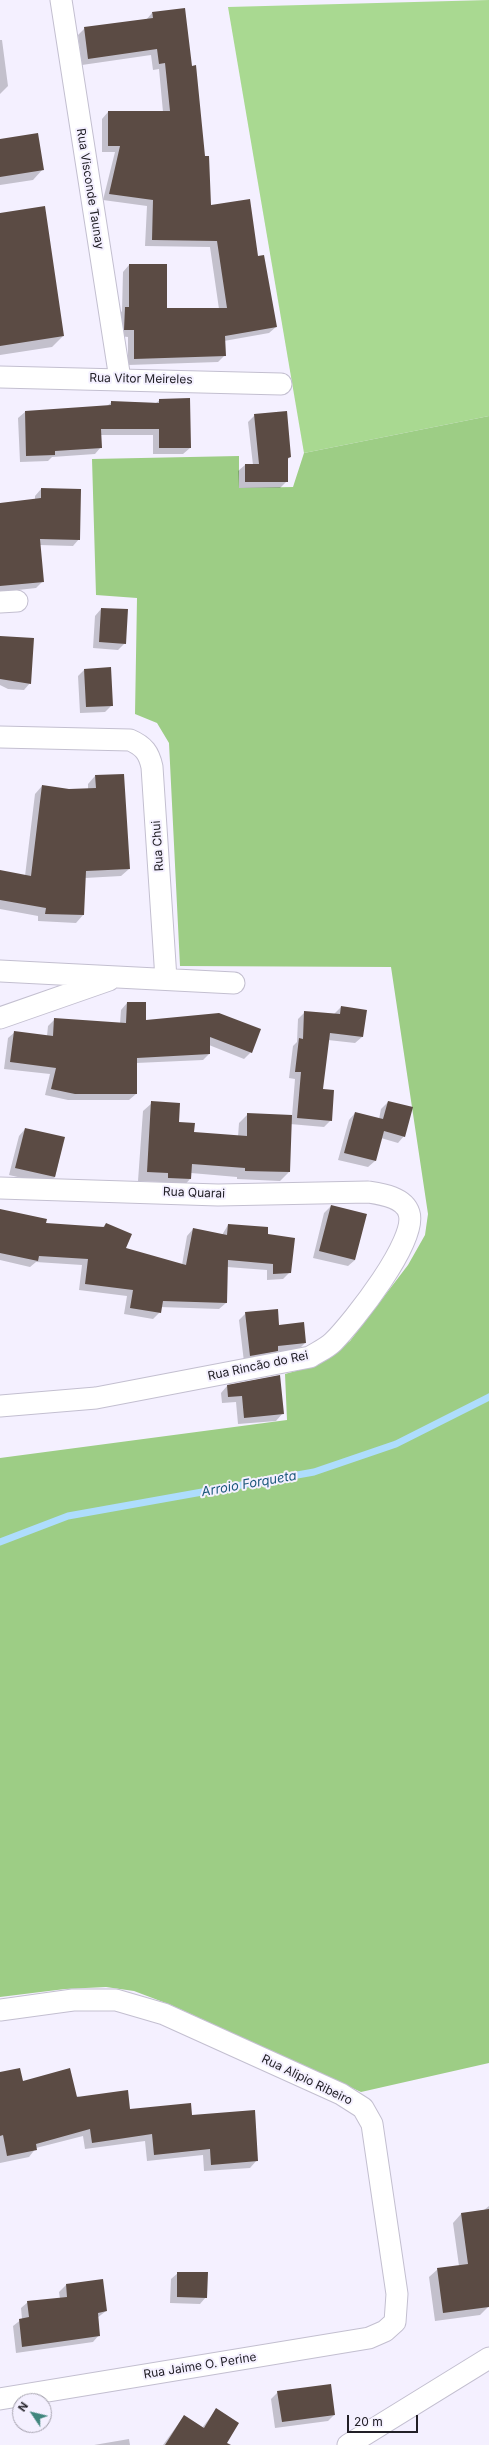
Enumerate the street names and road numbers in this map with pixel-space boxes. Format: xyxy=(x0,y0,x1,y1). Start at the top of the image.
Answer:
street label: Rua Visconde Taunay xyxy=(73,127,107,251)
street label: Rua Vitor Meireles xyxy=(89,371,193,387)
street label: Rua Chui xyxy=(149,820,167,872)
street label: Rua Quarai xyxy=(163,1185,225,1201)
street label: Rua Rincão do Rei xyxy=(206,1348,310,1384)
street label: Rua Alipio Ribeiro xyxy=(259,2052,355,2108)
street label: Rua Jaime O. Perine xyxy=(143,2350,257,2382)

